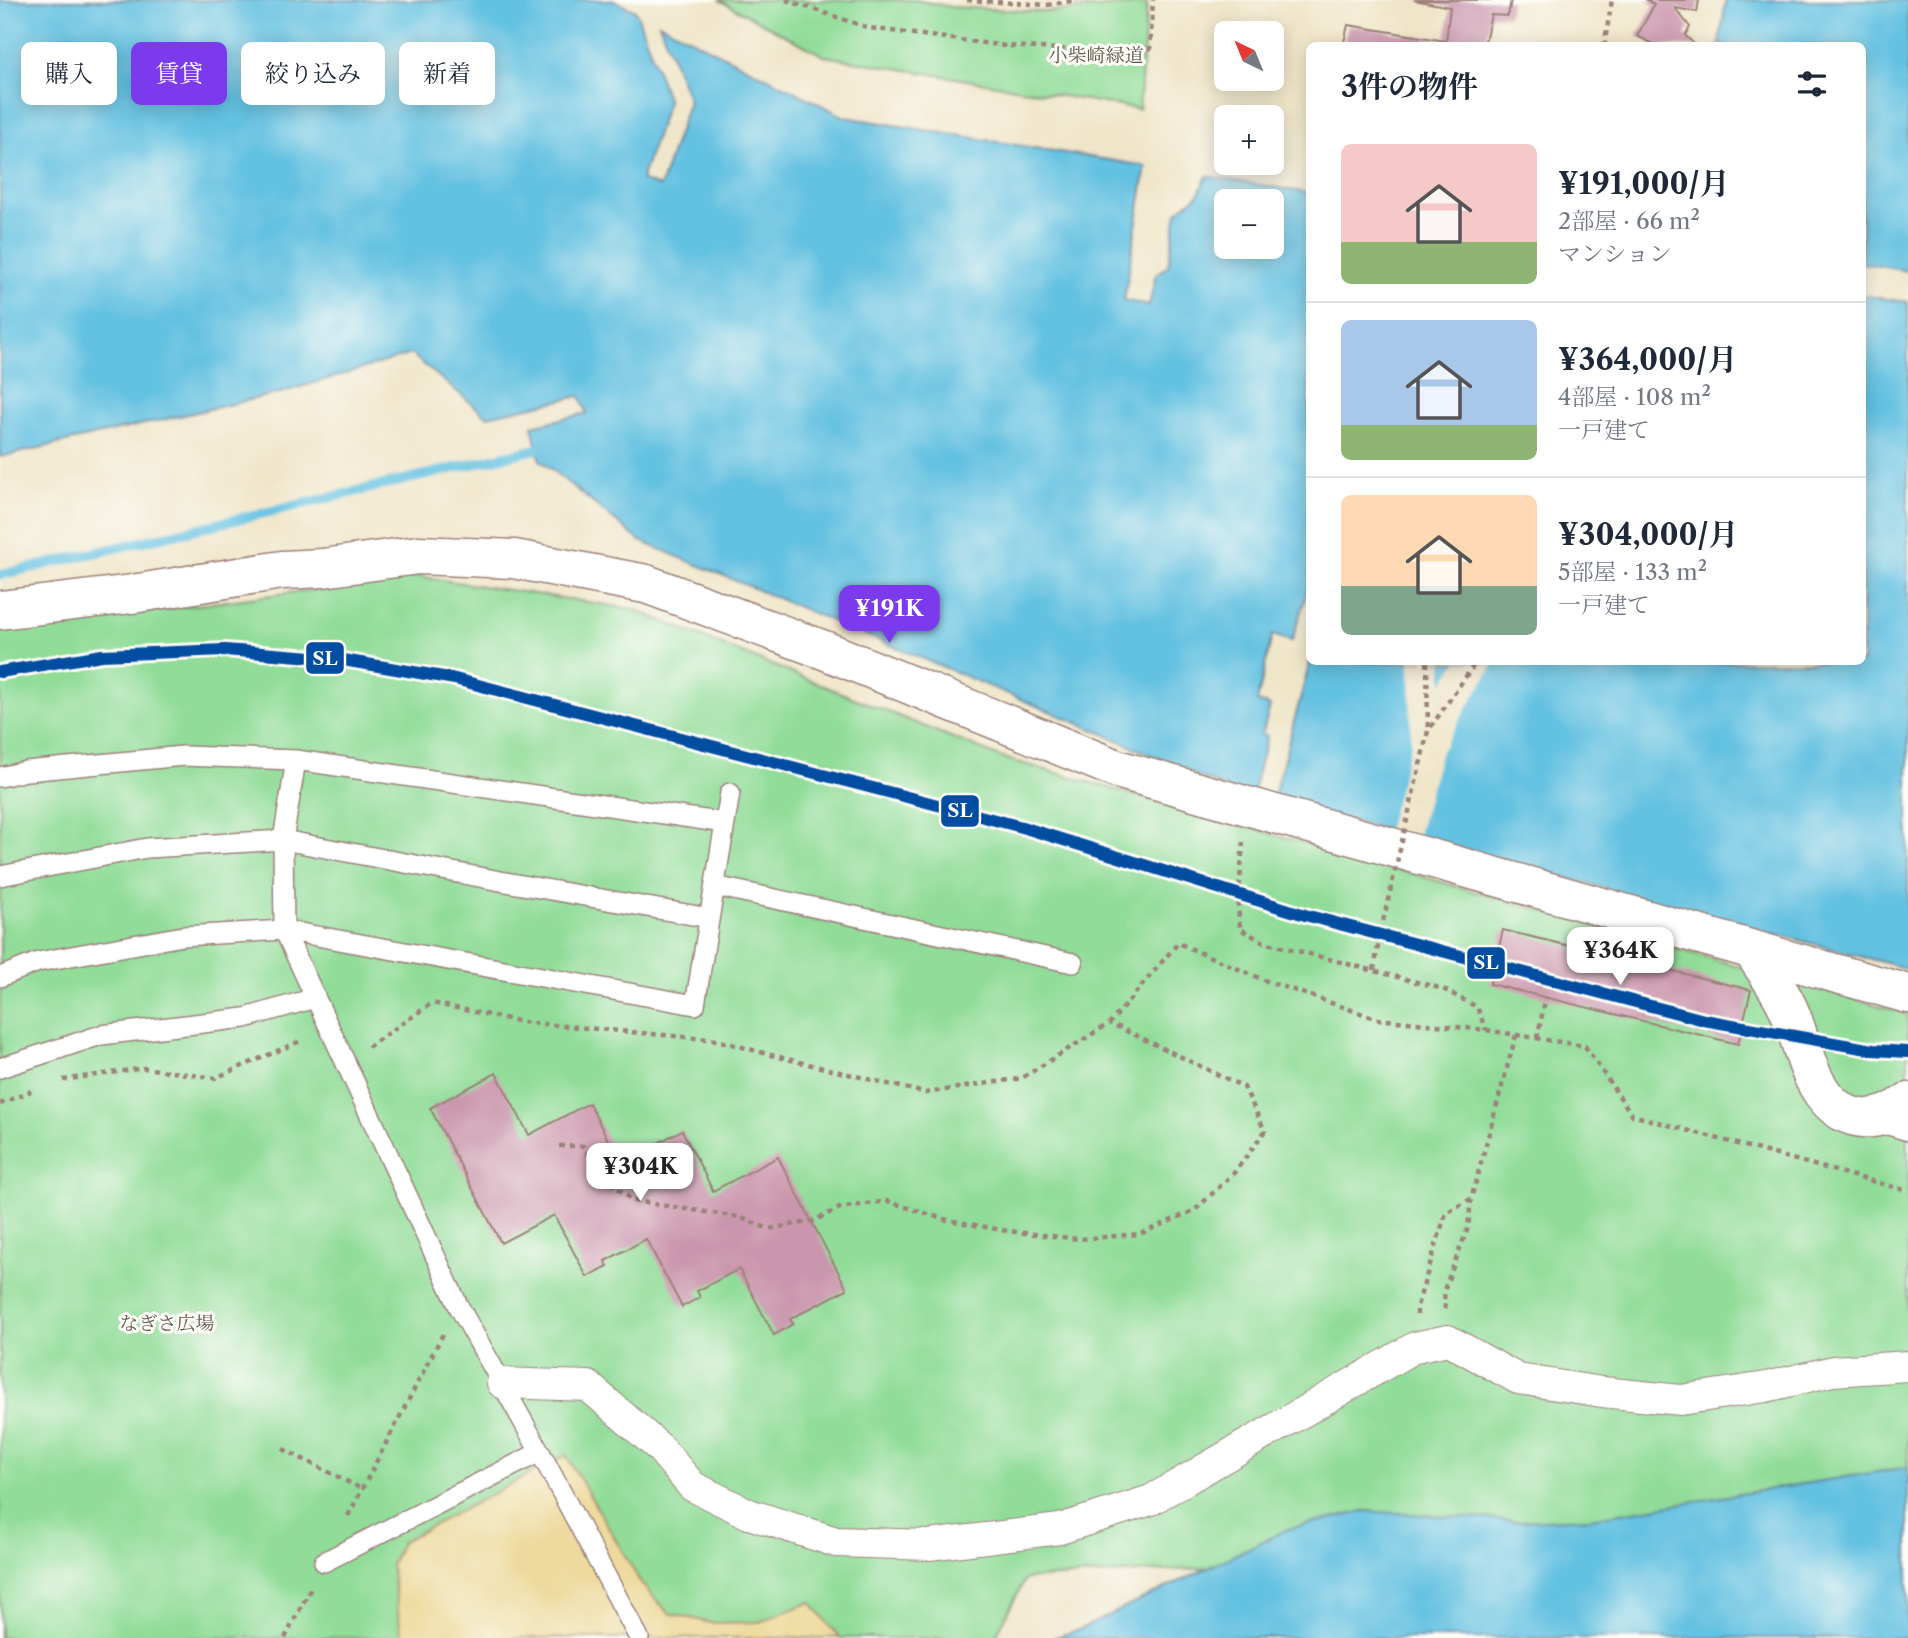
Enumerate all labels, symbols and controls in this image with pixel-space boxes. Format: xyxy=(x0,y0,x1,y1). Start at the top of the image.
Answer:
north arrow xyxy=(1214,21,1284,91)
map controls xyxy=(1214,21,1284,259)
chip: 購入 xyxy=(21,42,117,105)
chip: 賃貸 xyxy=(131,42,227,105)
chip: 絞り込み xyxy=(241,42,385,105)
chip: 新着 xyxy=(399,42,495,105)
park label: 小柴崎緑道 xyxy=(1048,44,1144,67)
icon: filters xyxy=(1793,65,1831,103)
text: 3件の物件 xyxy=(1341,68,1478,105)
button: + xyxy=(1214,105,1284,175)
text: ¥191,000/月 xyxy=(1558,165,1729,202)
icon: home xyxy=(1397,172,1481,256)
button: − xyxy=(1214,189,1284,259)
text: 2部屋 · 66 m² xyxy=(1558,207,1700,235)
text: マンション xyxy=(1558,240,1672,268)
text: ¥364,000/月 xyxy=(1558,341,1737,378)
icon: home xyxy=(1397,348,1481,432)
text: 4部屋 · 108 m² xyxy=(1558,383,1711,411)
text: 一戸建て xyxy=(1558,416,1650,444)
text: ¥304,000/月 xyxy=(1558,516,1738,553)
icon: home xyxy=(1397,523,1481,607)
text: 5部屋 · 133 m² xyxy=(1558,558,1707,586)
pin: ¥191K xyxy=(840,586,938,645)
text: 一戸建て xyxy=(1558,591,1650,619)
text: ¥191K xyxy=(855,594,923,622)
line badge: SL xyxy=(305,641,345,675)
text: SL xyxy=(312,647,338,670)
line badge: SL xyxy=(940,794,980,828)
text: SL xyxy=(947,799,973,822)
pin: ¥364K xyxy=(1571,928,1669,987)
text: ¥364K xyxy=(1583,936,1657,964)
line badge: SL xyxy=(1466,946,1506,980)
text: SL xyxy=(1473,951,1499,974)
pin: ¥304K xyxy=(591,1144,689,1203)
text: ¥304K xyxy=(602,1152,678,1180)
park label: なぎさ広場 xyxy=(119,1312,215,1335)

